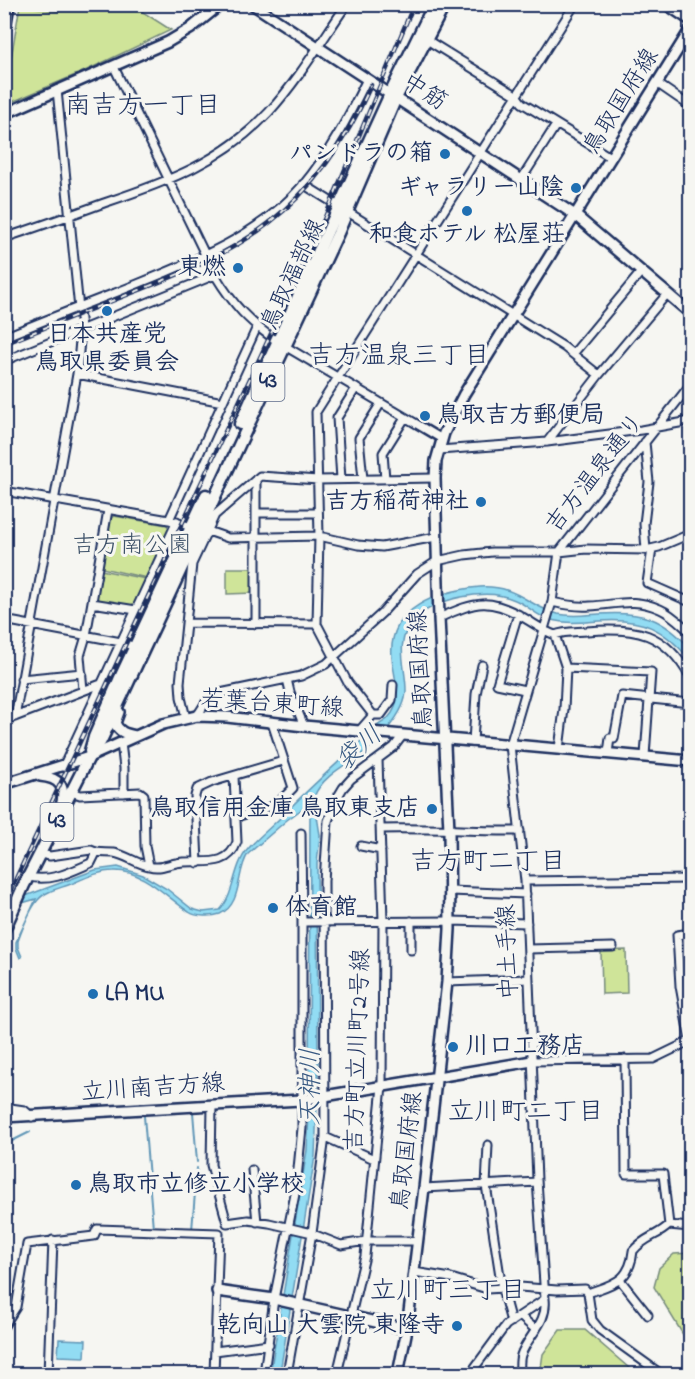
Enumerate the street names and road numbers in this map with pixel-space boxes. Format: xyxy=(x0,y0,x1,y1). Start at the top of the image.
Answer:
street label: 鳥取国府線 xyxy=(575,42,669,162)
street label: 中筋 xyxy=(394,65,454,121)
street label: 鳥取福部線 xyxy=(253,213,335,337)
road number: 43 xyxy=(252,363,284,401)
street label: 吉方温泉通り xyxy=(538,406,654,542)
street label: 鳥取国府線 xyxy=(401,608,443,730)
street label: 若葉台東町線 xyxy=(199,683,345,727)
road number: 43 xyxy=(40,803,74,841)
street label: 中土手線 xyxy=(490,903,528,1001)
street label: 吉方町立川町2号線 xyxy=(338,947,380,1153)
street label: 立川南吉方線 xyxy=(80,1067,226,1111)
street label: 鳥取国府線 xyxy=(383,1089,433,1213)

